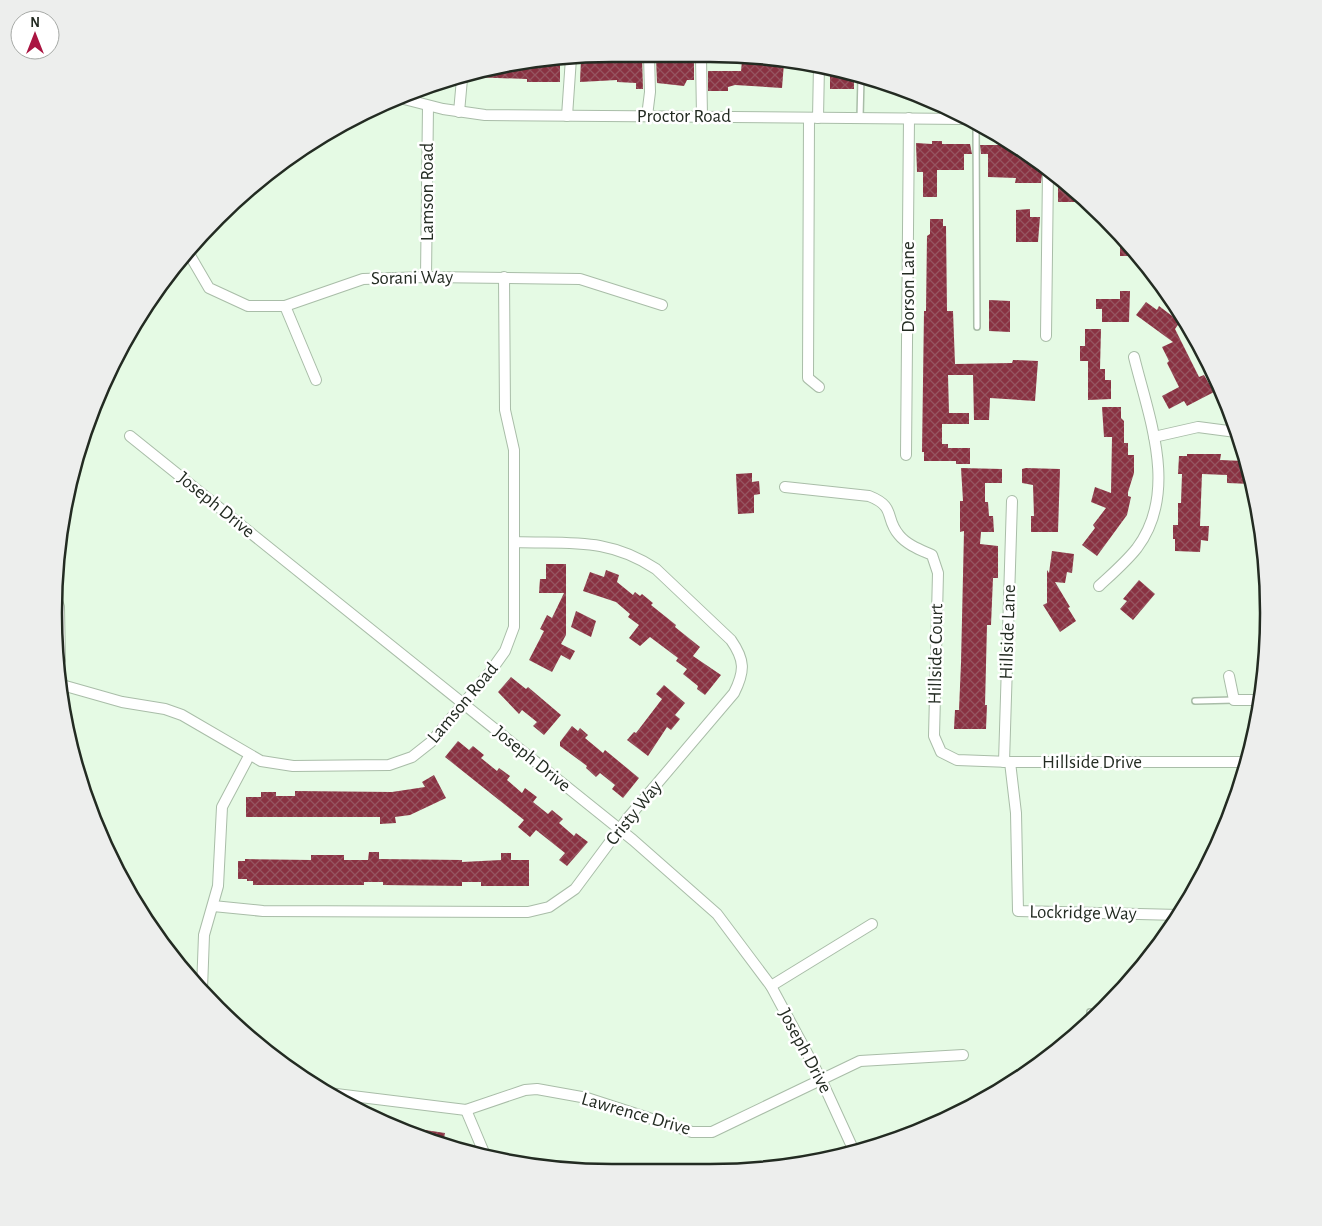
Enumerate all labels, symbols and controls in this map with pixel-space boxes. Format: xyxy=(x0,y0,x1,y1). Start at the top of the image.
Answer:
north arrow xyxy=(10,10,60,60)
text: N xyxy=(30,16,40,30)
street label: Proctor Road xyxy=(637,107,731,126)
street label: Lamson Road xyxy=(418,143,437,241)
street label: Dorson Lane xyxy=(899,241,918,333)
street label: Sorani Way xyxy=(371,268,453,288)
street label: Joseph Drive xyxy=(174,468,258,542)
street label: Hillside Lane xyxy=(997,584,1019,680)
street label: Hillside Court xyxy=(926,603,946,705)
street label: Lamson Road xyxy=(424,659,502,747)
street label: Joseph Drive xyxy=(490,722,574,796)
street label: Hillside Drive xyxy=(1042,753,1142,772)
street label: Cristy Way xyxy=(602,777,666,849)
street label: Lockridge Way xyxy=(1029,903,1137,923)
street label: Joseph Drive xyxy=(775,1006,835,1096)
street label: Lawrence Drive xyxy=(579,1089,693,1139)

